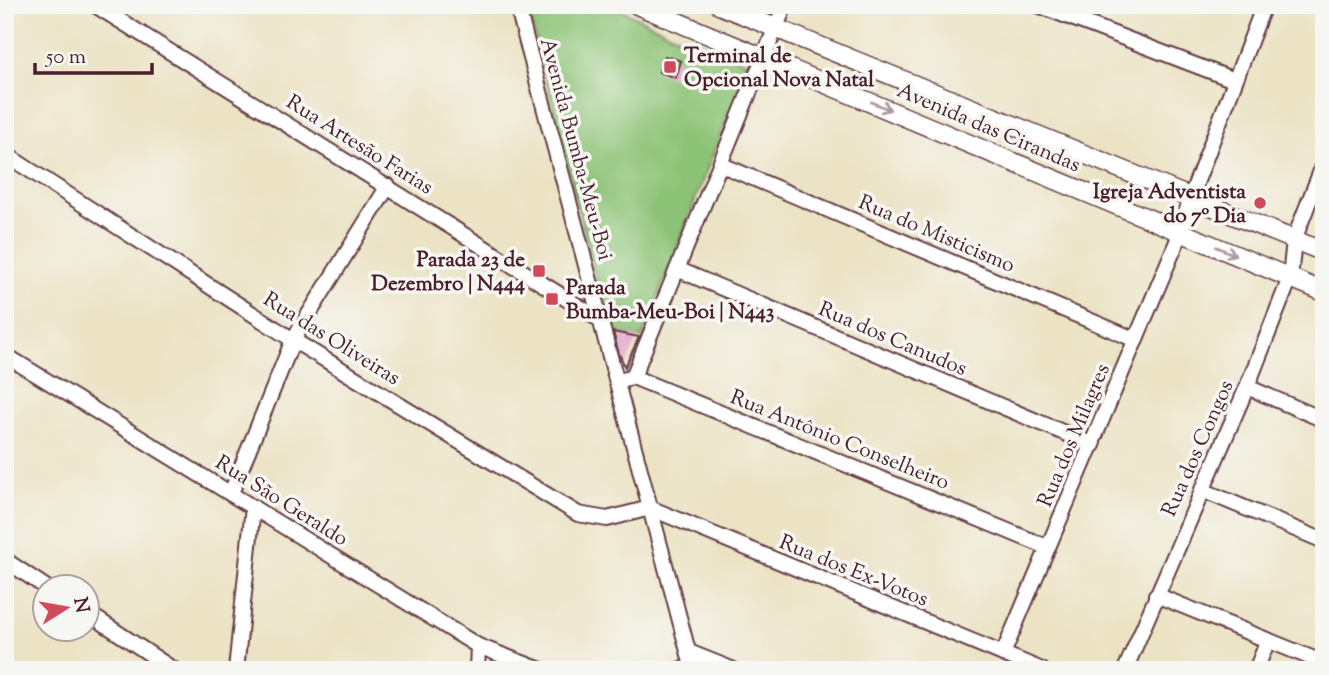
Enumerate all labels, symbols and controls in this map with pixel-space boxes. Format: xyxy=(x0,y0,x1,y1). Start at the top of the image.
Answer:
scale bar xyxy=(35,32,152,76)
street label: Avenida Bumba-Meu-Boi xyxy=(531,35,619,264)
place label: Terminal de Opcional Nova Natal xyxy=(684,42,874,96)
text: 50 m xyxy=(45,43,86,73)
marker: Terminal de Opcional Nova Natal xyxy=(662,59,678,75)
street label: Avenida das Cirandas xyxy=(892,77,1085,181)
street label: Rua Artesão Farias xyxy=(280,88,438,203)
one-way arrow xyxy=(870,101,891,114)
place label: Igreja Adventista do 7º Dia xyxy=(1093,178,1246,232)
street label: Rua do Misticismo xyxy=(853,188,1019,281)
marker: Igreja Adventista do 7º Dia xyxy=(1252,195,1268,211)
place label: Parada 23 de Dezembro | N444 xyxy=(371,246,525,300)
one-way arrow xyxy=(1215,246,1237,259)
marker: Parada 23 de Dezembro | N444 xyxy=(531,263,547,279)
place label: Parada Bumba-Meu-Boi | N443 xyxy=(566,274,774,328)
street label: Rua das Oliveiras xyxy=(257,286,405,394)
marker: Parada Bumba-Meu-Boi | N443 xyxy=(544,291,560,307)
street label: Rua dos Canudos xyxy=(813,295,971,385)
street label: Rua dos Milagres xyxy=(1031,359,1119,512)
street label: Rua dos Congos xyxy=(1155,376,1242,522)
street label: Rua Antônio Conselheiro xyxy=(725,383,953,499)
street label: Rua São Geraldo xyxy=(209,449,353,555)
street label: Rua dos Ex-Votos xyxy=(774,528,932,615)
north arrow xyxy=(32,574,102,644)
text: N xyxy=(66,595,95,615)

